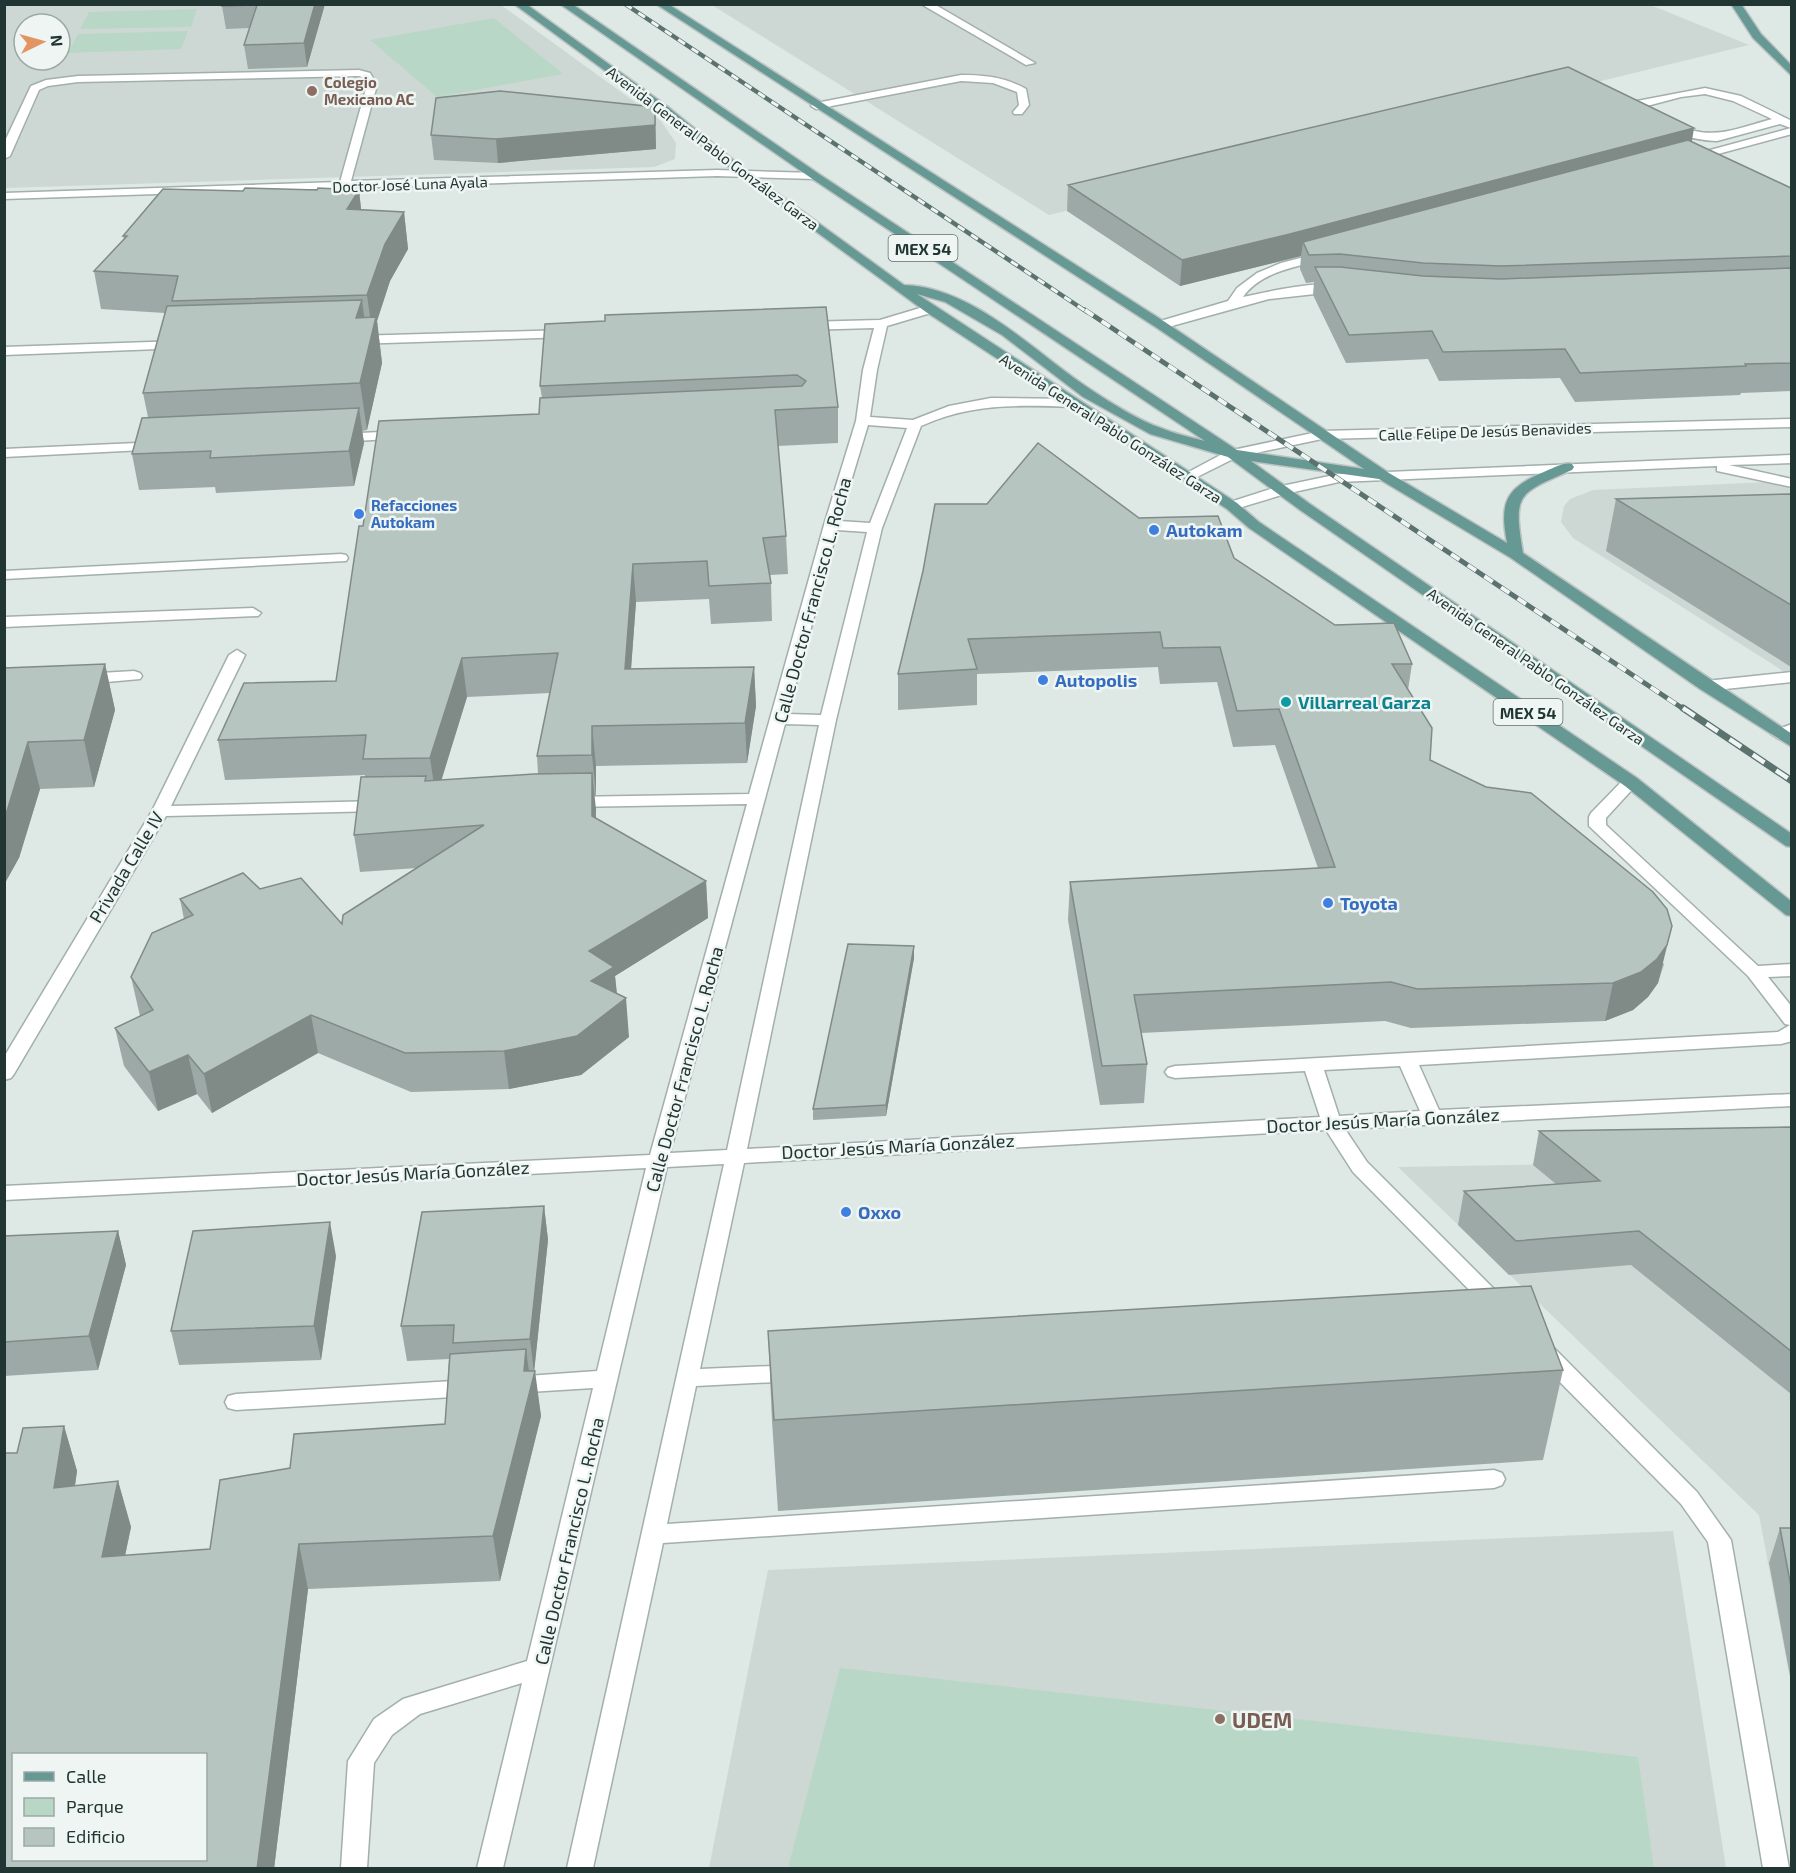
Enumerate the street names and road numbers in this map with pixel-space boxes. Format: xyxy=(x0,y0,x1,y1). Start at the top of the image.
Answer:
street label: Avenida General Pablo González Garza xyxy=(603,62,823,234)
street label: Doctor José Luna Ayala xyxy=(332,172,488,196)
road number: MEX 54 xyxy=(888,235,958,261)
street label: Avenida General Pablo González Garza xyxy=(997,349,1225,507)
street label: Calle Felipe De Jesús Benavides xyxy=(1378,418,1592,444)
street label: Calle Doctor Francisco L. Rocha xyxy=(769,475,855,725)
street label: Avenida General Pablo González Garza xyxy=(1424,584,1648,748)
road number: MEX 54 xyxy=(1494,699,1562,725)
street label: Privada Calle IV xyxy=(84,807,168,927)
street label: Calle Doctor Francisco L. Rocha xyxy=(641,944,727,1194)
street label: Doctor Jesús María González xyxy=(1266,1103,1500,1137)
street label: Doctor Jesús María González xyxy=(781,1129,1015,1163)
street label: Doctor Jesús María González xyxy=(296,1156,530,1190)
street label: Calle Doctor Francisco L. Rocha xyxy=(530,1415,608,1667)

